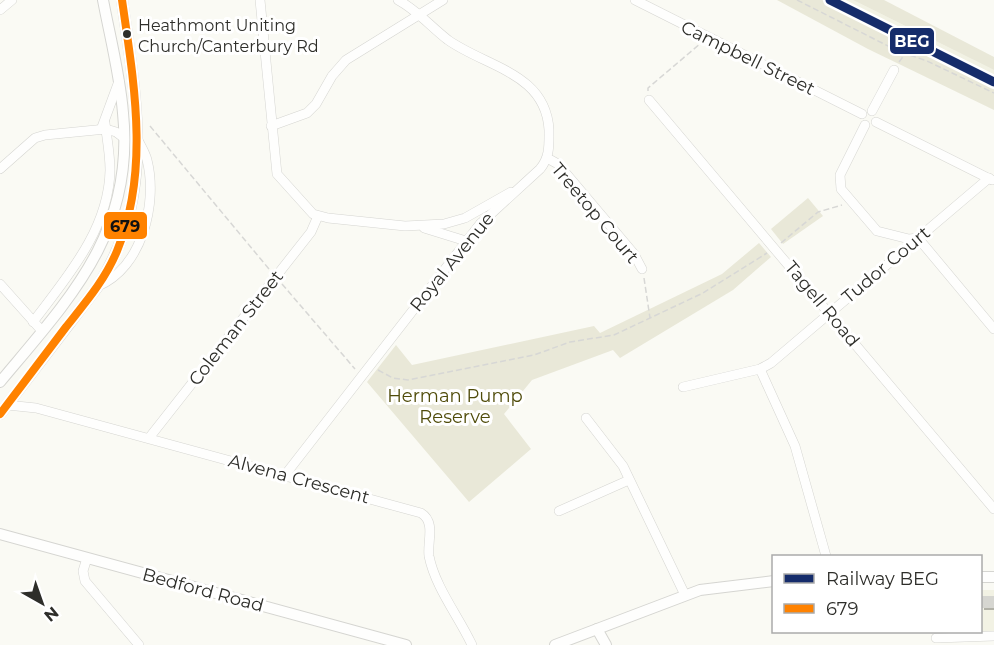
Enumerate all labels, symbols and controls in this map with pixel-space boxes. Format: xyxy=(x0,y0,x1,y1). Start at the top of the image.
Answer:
place label: Heathmont Uniting Church/Canterbury Rd xyxy=(138,16,319,56)
street label: Campbell Street xyxy=(677,16,819,100)
line badge: BEG xyxy=(889,27,935,55)
marker: Heathmont Uniting Church/Canterbury Rd xyxy=(121,28,133,40)
text: BEG xyxy=(894,32,930,51)
street label: Treetop Court xyxy=(547,158,643,268)
street label: Royal Avenue xyxy=(405,208,499,316)
line badge: 679 xyxy=(103,211,148,240)
text: 679 xyxy=(110,217,140,236)
street label: Tudor Court xyxy=(838,222,934,308)
street label: Tagell Road xyxy=(780,257,864,351)
street label: Coleman Street xyxy=(184,266,288,390)
park label: Herman Pump Reserve xyxy=(387,385,523,428)
street label: Alvena Crescent xyxy=(226,450,372,508)
legend xyxy=(772,555,982,633)
street label: Bedford Road xyxy=(140,563,266,617)
text: Railway BEG xyxy=(826,568,939,590)
north arrow xyxy=(12,573,72,633)
text: 679 xyxy=(826,598,858,620)
text: N xyxy=(40,603,62,626)

